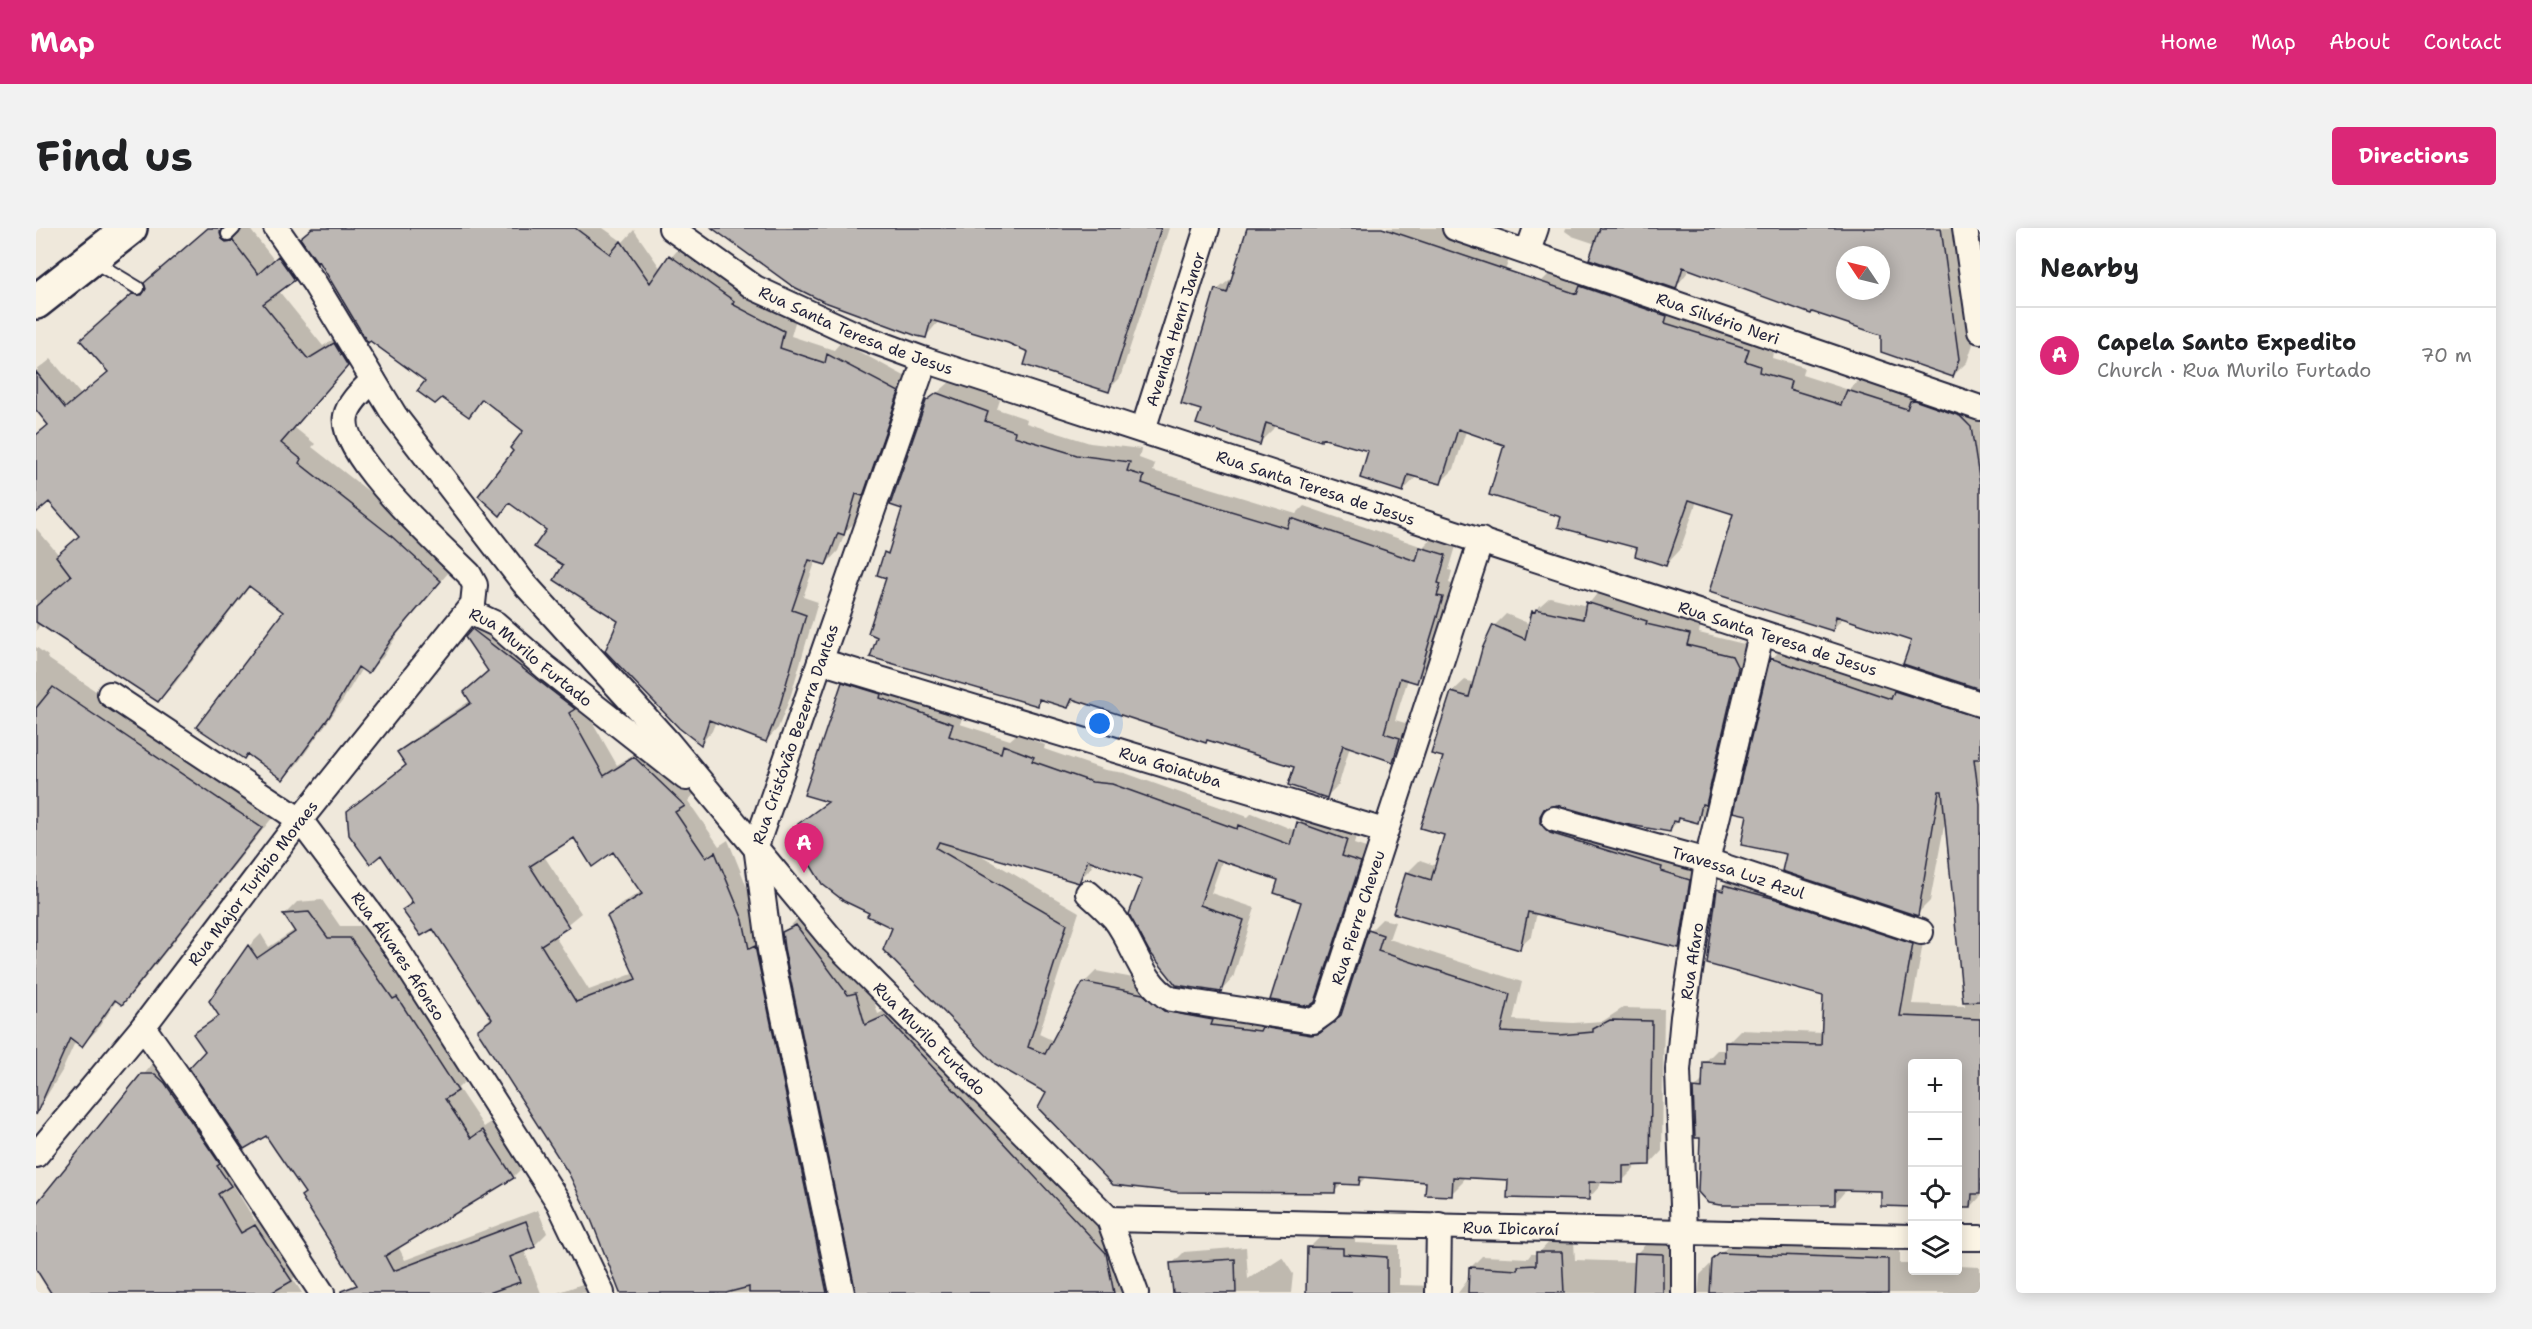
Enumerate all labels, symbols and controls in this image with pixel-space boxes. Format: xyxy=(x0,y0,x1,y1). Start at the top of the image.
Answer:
text: Map xyxy=(30,23,95,61)
text: Home xyxy=(2160,28,2218,56)
text: Map xyxy=(2251,28,2296,56)
text: About xyxy=(2329,28,2390,56)
text: Contact xyxy=(2423,28,2502,56)
button: Directions xyxy=(2332,127,2496,185)
text: Find us xyxy=(36,128,193,184)
north arrow xyxy=(1836,246,1890,300)
street label: Avenida Henri Janor xyxy=(1141,249,1210,409)
text: Nearby xyxy=(2040,250,2139,285)
street label: Rua Santa Teresa de Jesus xyxy=(756,281,956,380)
street label: Rua Silvério Neri xyxy=(1653,288,1782,349)
text: Capela Santo Expedito xyxy=(2097,328,2356,357)
text: A xyxy=(2052,342,2067,368)
text: 70 m xyxy=(2420,342,2472,368)
text: Church · Rua Murilo Furtado xyxy=(2097,357,2371,383)
street label: Rua Santa Teresa de Jesus xyxy=(1213,446,1418,530)
street label: Rua Santa Teresa de Jesus xyxy=(1675,596,1880,681)
street label: Rua Murilo Furtado xyxy=(466,603,597,711)
street label: Rua Cristóvão Bezerra Dantas xyxy=(747,621,843,847)
your location xyxy=(1085,709,1114,738)
street label: Rua Goiatuba xyxy=(1117,742,1224,792)
street label: Rua Major Turibio Moraes xyxy=(183,796,323,970)
pin: A xyxy=(784,824,824,873)
street label: Travessa Luz Azul xyxy=(1669,842,1808,904)
street label: Rua Pierre Cheveu xyxy=(1326,848,1390,987)
street label: Rua Álvares Afonso xyxy=(346,888,450,1025)
street label: Rua Afaro xyxy=(1676,921,1708,1001)
street label: Rua Murilo Furtado xyxy=(869,978,990,1100)
map controls xyxy=(1908,1059,1962,1275)
button: + xyxy=(1908,1059,1962,1113)
button: − xyxy=(1908,1113,1962,1167)
button: locate xyxy=(1908,1167,1962,1221)
street label: Rua Ibicaraí xyxy=(1463,1217,1560,1240)
button: layers xyxy=(1908,1221,1962,1275)

